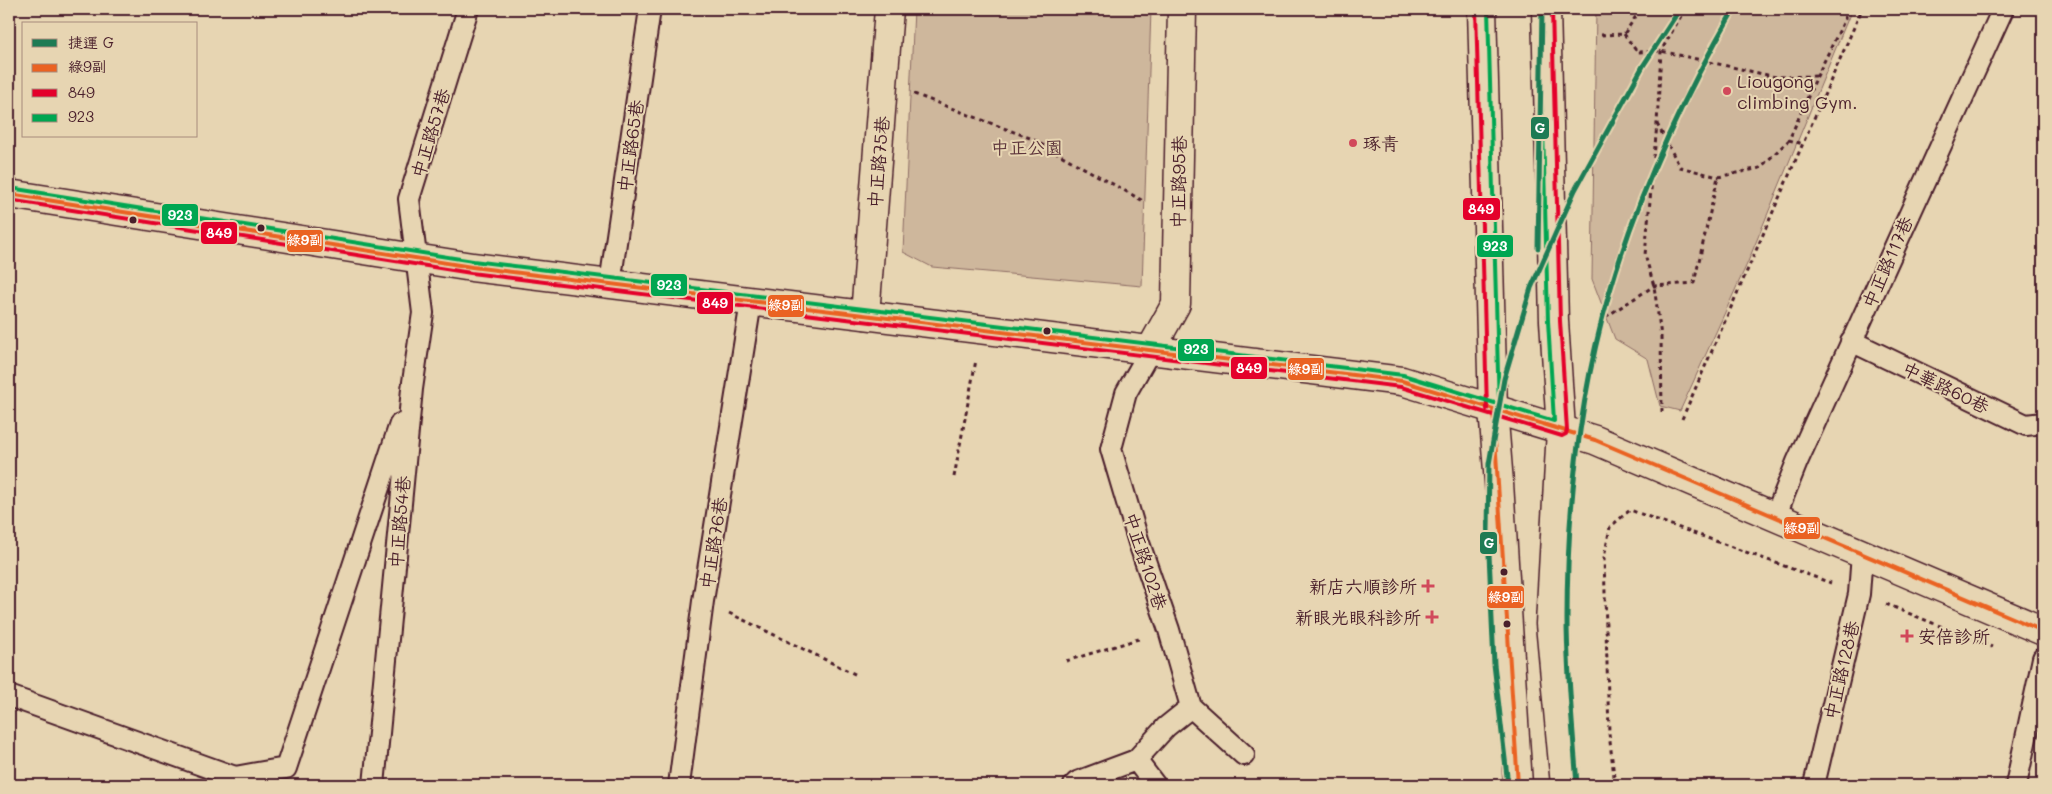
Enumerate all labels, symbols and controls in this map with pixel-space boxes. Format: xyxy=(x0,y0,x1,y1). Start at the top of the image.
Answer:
legend xyxy=(22,22,198,138)
text: 捷運 G xyxy=(68,32,114,52)
text: 綠9副 xyxy=(68,56,107,76)
place label: Liougong climbing Gym. xyxy=(1737,69,1858,114)
text: 849 xyxy=(68,82,95,102)
street label: 中正路57巷 xyxy=(405,85,455,181)
marker: Liougong climbing Gym. xyxy=(1721,85,1733,97)
street label: 中正路65巷 xyxy=(612,98,648,194)
text: 923 xyxy=(68,106,94,126)
street label: 中正路75巷 xyxy=(862,115,894,209)
line badge: G xyxy=(1530,116,1550,140)
text: G xyxy=(1535,118,1546,137)
place label: 琢青 xyxy=(1363,131,1399,155)
park label: 中正公園 xyxy=(991,135,1063,159)
street label: 中正路95巷 xyxy=(1165,135,1191,229)
marker: 琢青 xyxy=(1347,137,1359,149)
line badge: 849 xyxy=(1462,197,1501,221)
text: 849 xyxy=(1468,199,1495,218)
line badge: 923 xyxy=(161,203,199,227)
text: 923 xyxy=(168,205,192,224)
street label: 中正路117巷 xyxy=(1856,212,1918,312)
unlabelled marker xyxy=(128,215,138,225)
line badge: 849 xyxy=(200,221,238,245)
text: 849 xyxy=(206,223,233,242)
unlabelled marker xyxy=(256,223,266,233)
line badge: 綠9副 xyxy=(286,229,324,253)
text: 綠9副 xyxy=(287,230,323,249)
line badge: 923 xyxy=(1476,234,1514,258)
text: 923 xyxy=(1483,236,1507,255)
line badge: 923 xyxy=(650,273,688,297)
text: 923 xyxy=(657,275,681,294)
line badge: 849 xyxy=(696,291,734,315)
text: 849 xyxy=(702,293,729,312)
line badge: 綠9副 xyxy=(767,294,805,318)
text: 綠9副 xyxy=(768,295,804,314)
unlabelled marker xyxy=(1042,326,1052,336)
line badge: 923 xyxy=(1177,338,1215,362)
text: 923 xyxy=(1184,339,1208,358)
line badge: 849 xyxy=(1230,356,1268,380)
street label: 中華路60巷 xyxy=(1899,356,1993,418)
line badge: 綠9副 xyxy=(1287,357,1325,381)
text: 849 xyxy=(1236,358,1263,377)
text: 綠9副 xyxy=(1288,359,1324,378)
street label: 中正路54巷 xyxy=(383,475,415,569)
street label: 中正路76巷 xyxy=(694,495,732,591)
street label: 中正路102巷 xyxy=(1119,509,1173,613)
line badge: 綠9副 xyxy=(1783,516,1821,540)
text: 綠9副 xyxy=(1784,518,1820,537)
line badge: G xyxy=(1479,531,1498,555)
text: G xyxy=(1484,533,1495,552)
unlabelled marker xyxy=(1499,567,1509,577)
place label: 新店六順診所 xyxy=(1309,574,1417,598)
marker: 新店六順診所 xyxy=(1421,579,1435,593)
line badge: 綠9副 xyxy=(1486,585,1525,609)
text: 綠9副 xyxy=(1488,587,1524,606)
place label: 新眼光眼科診所 xyxy=(1295,605,1421,629)
marker: 新眼光眼科診所 xyxy=(1425,610,1439,624)
street label: 中正路128巷 xyxy=(1818,618,1864,722)
unlabelled marker xyxy=(1502,619,1512,629)
place label: 安倍診所 xyxy=(1918,624,1990,648)
marker: 安倍診所 xyxy=(1900,629,1914,643)

